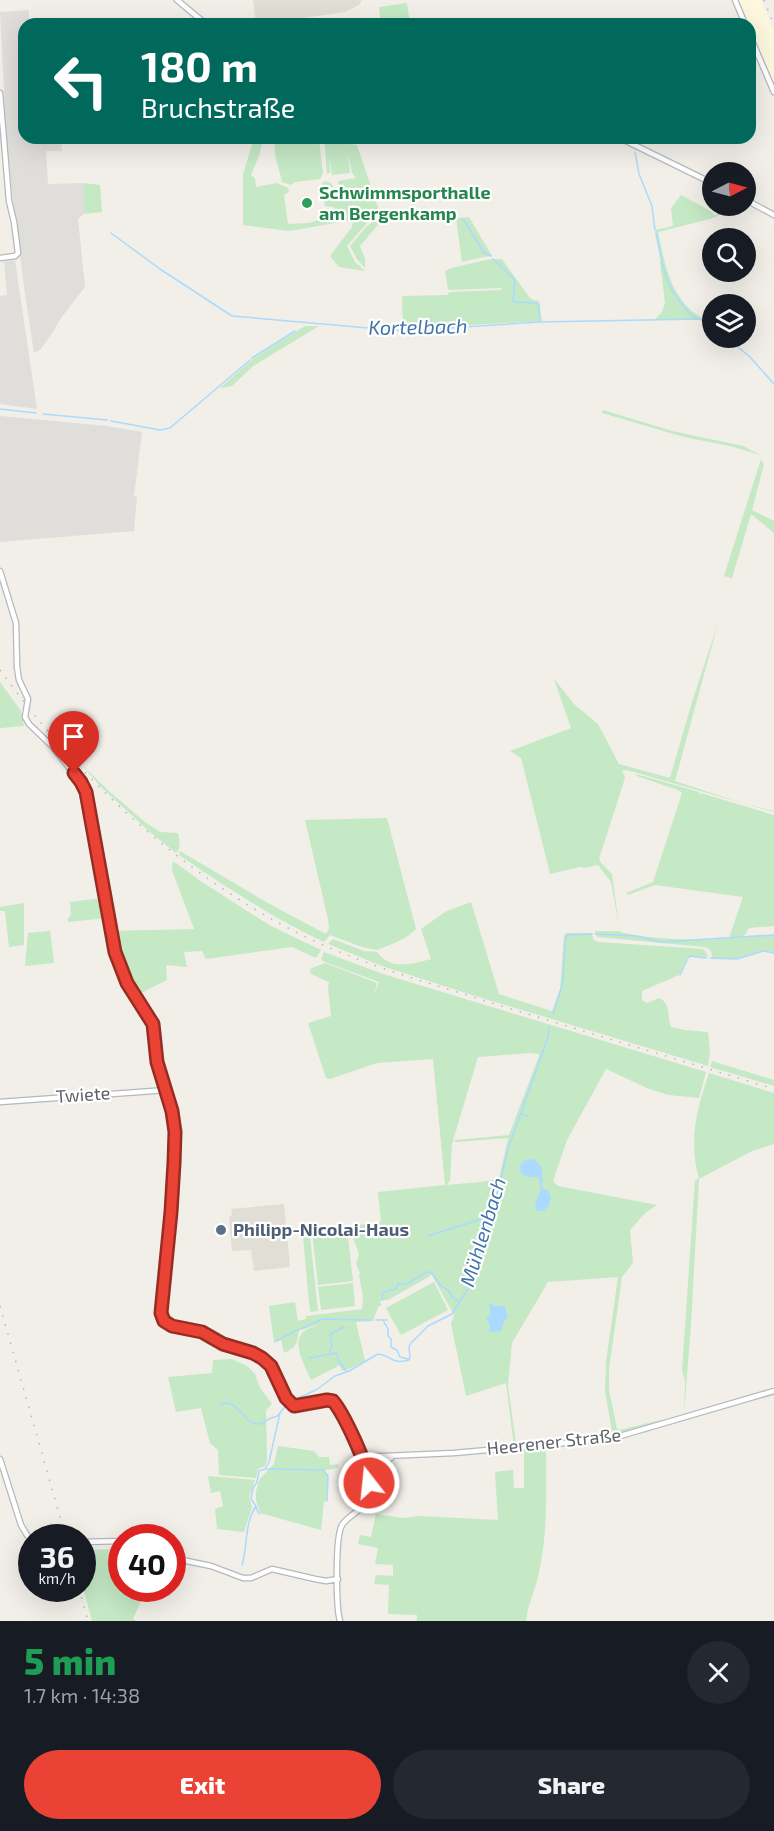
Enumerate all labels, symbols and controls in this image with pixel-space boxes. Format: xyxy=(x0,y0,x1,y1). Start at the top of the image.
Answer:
text: 180 m xyxy=(141,40,258,90)
icon: left xyxy=(42,42,120,120)
text: Bruchstraße xyxy=(141,91,295,123)
north arrow xyxy=(702,162,756,216)
map controls xyxy=(702,162,756,348)
place label: Schwimmsporthalle am Bergenkamp xyxy=(319,181,491,224)
marker: Schwimmsporthalle am Bergenkamp xyxy=(300,196,314,210)
button: search xyxy=(702,228,756,282)
button: layers xyxy=(702,294,756,348)
water label: Kortelbach xyxy=(368,313,468,339)
pin xyxy=(48,711,99,773)
icon: arrive xyxy=(57,720,90,753)
street label: Twiete xyxy=(55,1081,111,1107)
water label: Mühlenbach xyxy=(454,1174,510,1289)
place label: Philipp-Nicolai-Haus xyxy=(233,1218,409,1240)
marker: Philipp-Nicolai-Haus xyxy=(214,1223,228,1237)
street label: Heerener Straße xyxy=(486,1423,622,1459)
position arrow xyxy=(337,1451,401,1515)
speed limit sign: 40 xyxy=(108,1524,186,1602)
text: 36 xyxy=(40,1538,74,1574)
text: km/h xyxy=(38,1569,76,1587)
text: 5 min xyxy=(24,1639,116,1682)
button: close xyxy=(687,1641,750,1704)
text: 1.7 km · 14:38 xyxy=(24,1683,140,1707)
button: Exit xyxy=(24,1750,381,1819)
button: Share xyxy=(393,1750,750,1819)

